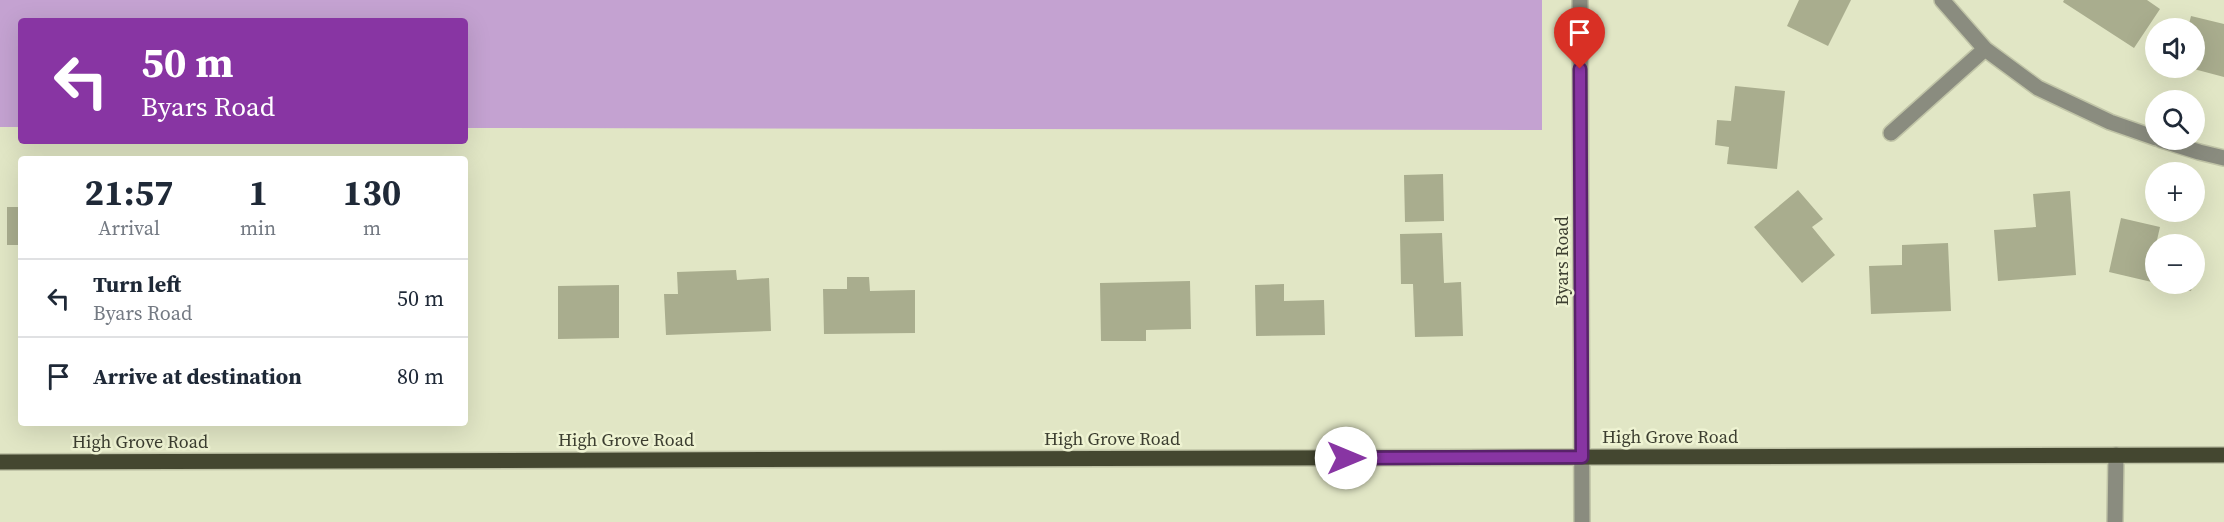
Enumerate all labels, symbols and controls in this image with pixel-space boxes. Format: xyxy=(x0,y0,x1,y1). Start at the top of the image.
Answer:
pin xyxy=(1554,7,1605,69)
icon: arrive xyxy=(1563,16,1596,49)
map controls xyxy=(2145,18,2205,294)
button: sound xyxy=(2145,18,2205,78)
text: 50 m xyxy=(141,33,234,91)
icon: left xyxy=(42,42,120,120)
text: Byars Road xyxy=(141,88,275,125)
button: search xyxy=(2145,90,2205,150)
button: + xyxy=(2145,162,2205,222)
text: 21:57 xyxy=(85,168,173,217)
text: 1 xyxy=(248,168,268,217)
text: 130 xyxy=(343,168,401,217)
text: Arrival xyxy=(98,214,160,242)
text: min xyxy=(240,214,276,242)
text: m xyxy=(363,214,381,242)
street label: Byars Road xyxy=(1549,216,1574,306)
button: − xyxy=(2145,234,2205,294)
text: Turn left xyxy=(93,269,181,299)
icon: left xyxy=(42,282,75,315)
text: 50 m xyxy=(397,283,444,313)
text: Byars Road xyxy=(93,299,192,327)
icon: arrive xyxy=(42,360,75,393)
text: Arrive at destination xyxy=(93,361,302,391)
text: 80 m xyxy=(397,361,444,391)
street label: High Grove Road xyxy=(1602,424,1738,449)
street label: High Grove Road xyxy=(1044,426,1180,451)
position arrow xyxy=(1314,426,1378,490)
street label: High Grove Road xyxy=(558,427,694,452)
street label: High Grove Road xyxy=(72,429,208,454)

